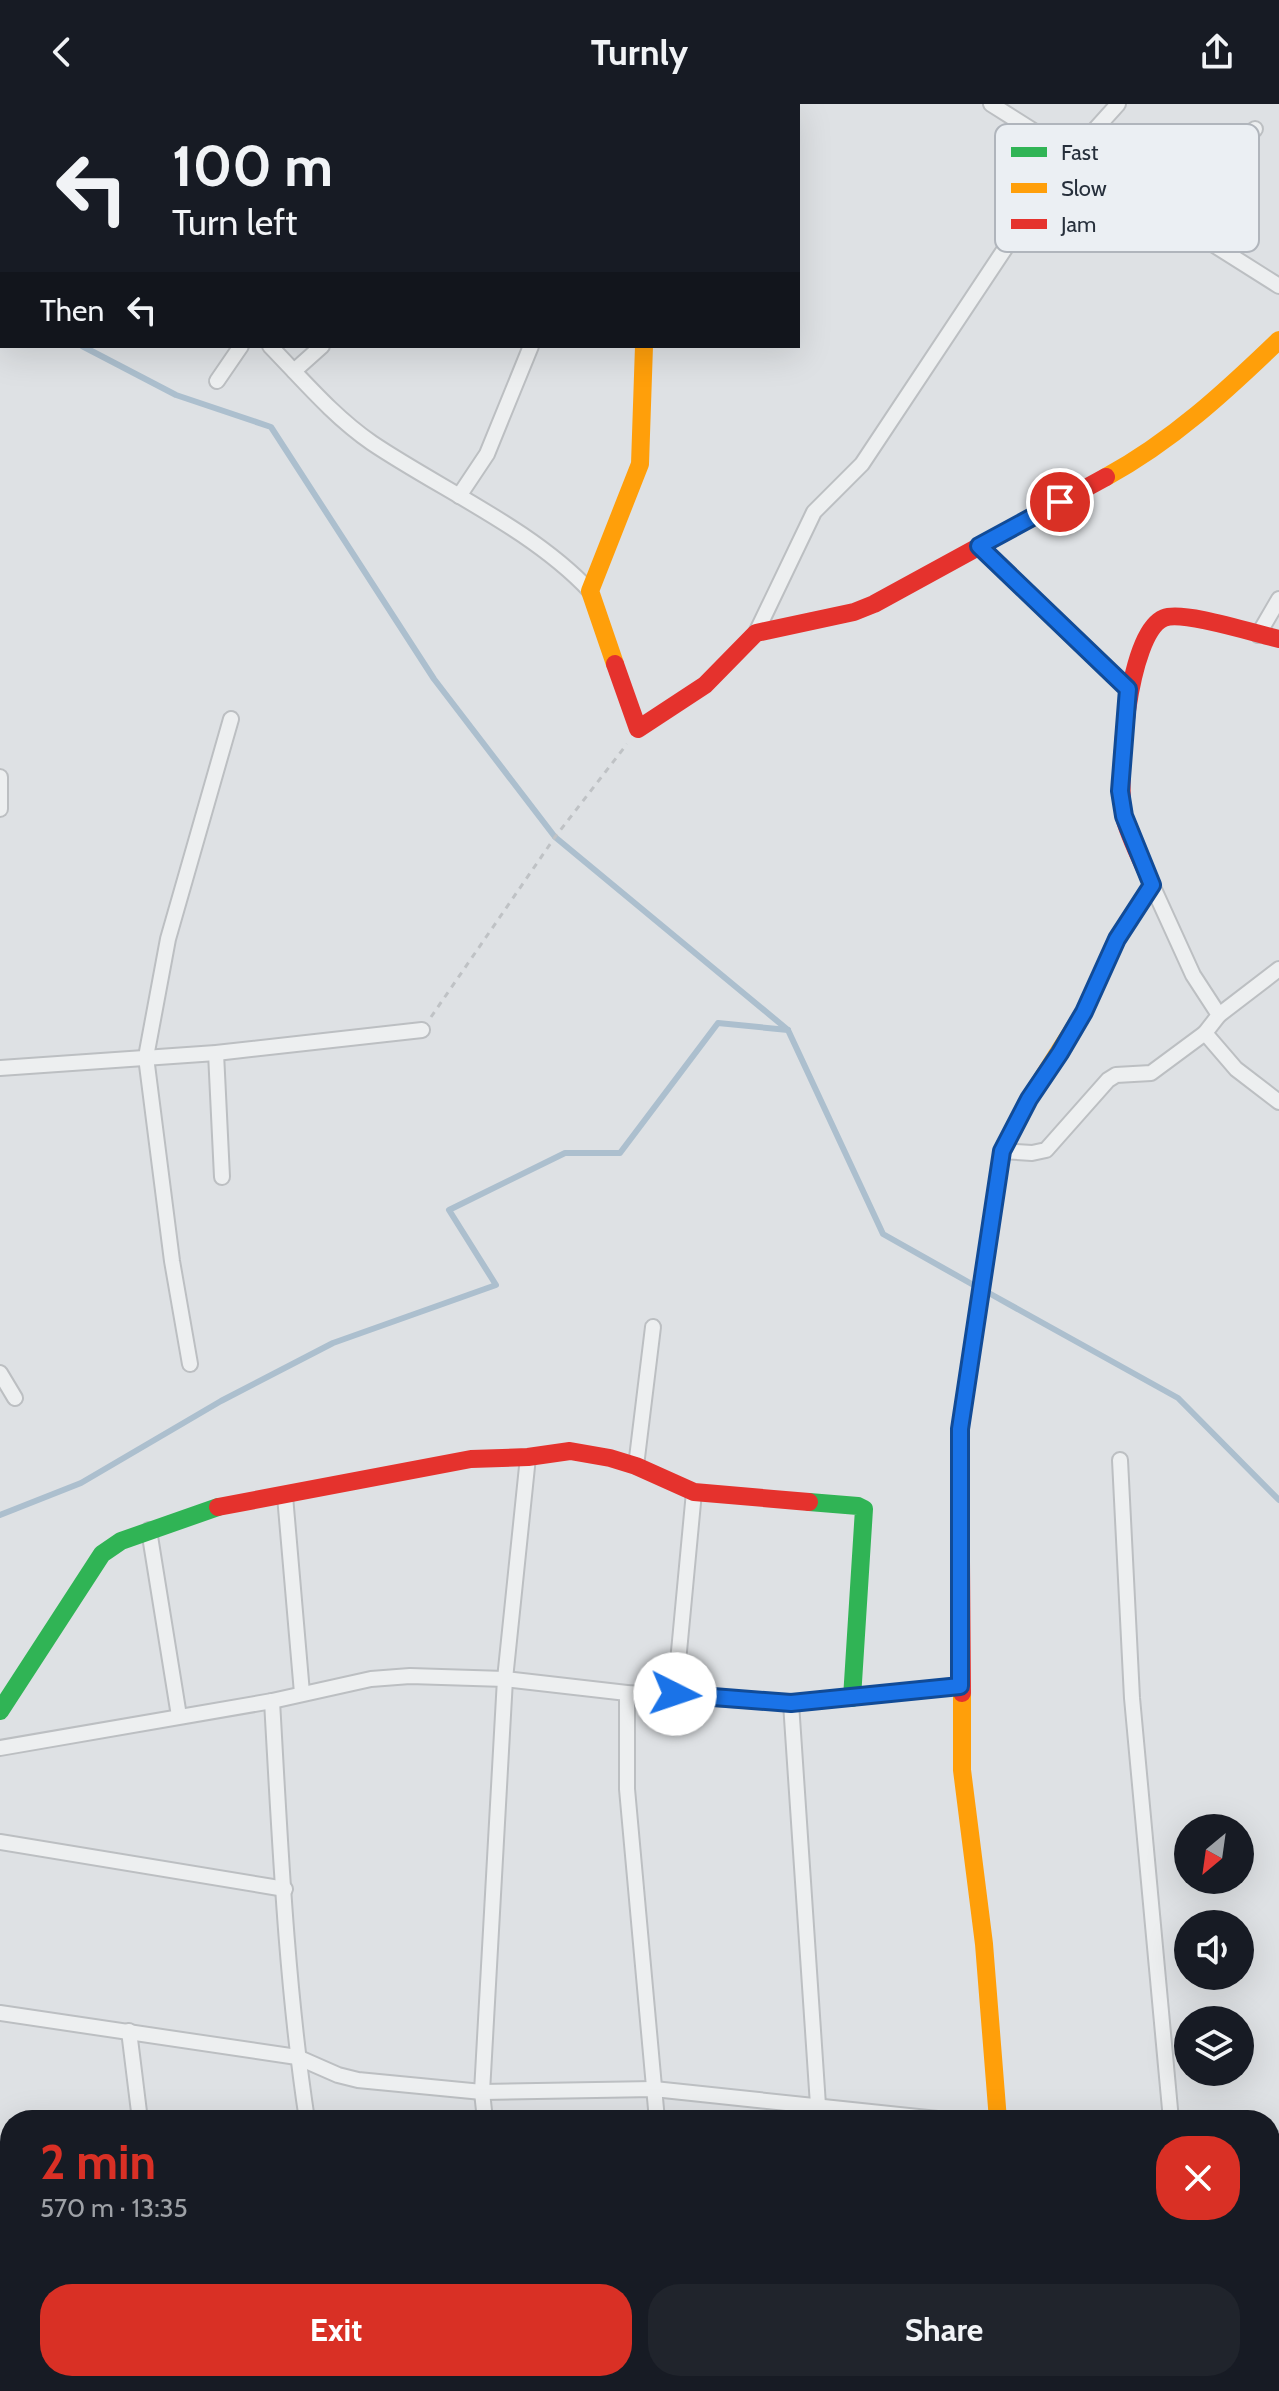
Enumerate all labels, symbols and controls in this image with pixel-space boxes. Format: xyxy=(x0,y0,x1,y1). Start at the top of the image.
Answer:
icon: back xyxy=(40,30,84,74)
text: Turnly xyxy=(591,30,688,74)
icon: share xyxy=(1195,30,1239,74)
legend xyxy=(995,124,1259,252)
text: 100 m xyxy=(172,132,333,200)
icon: left xyxy=(40,136,144,240)
text: Fast xyxy=(1061,139,1099,166)
text: Slow xyxy=(1061,175,1107,202)
text: Turn left xyxy=(172,200,297,244)
text: Jam xyxy=(1060,211,1096,238)
icon: left xyxy=(120,288,164,332)
text: Then xyxy=(40,292,104,329)
pin xyxy=(1026,468,1094,536)
icon: arrive xyxy=(1038,480,1082,524)
position arrow xyxy=(633,1652,717,1736)
north arrow xyxy=(1174,1814,1254,1894)
map controls xyxy=(1174,1814,1254,2086)
button: sound xyxy=(1174,1910,1254,1990)
button: layers xyxy=(1174,2006,1254,2086)
text: 2 min xyxy=(40,2133,156,2191)
button: close xyxy=(1156,2136,1240,2220)
text: 570 m · 13:35 xyxy=(40,2192,188,2224)
button: Exit xyxy=(40,2284,632,2376)
button: Share xyxy=(648,2284,1240,2376)

